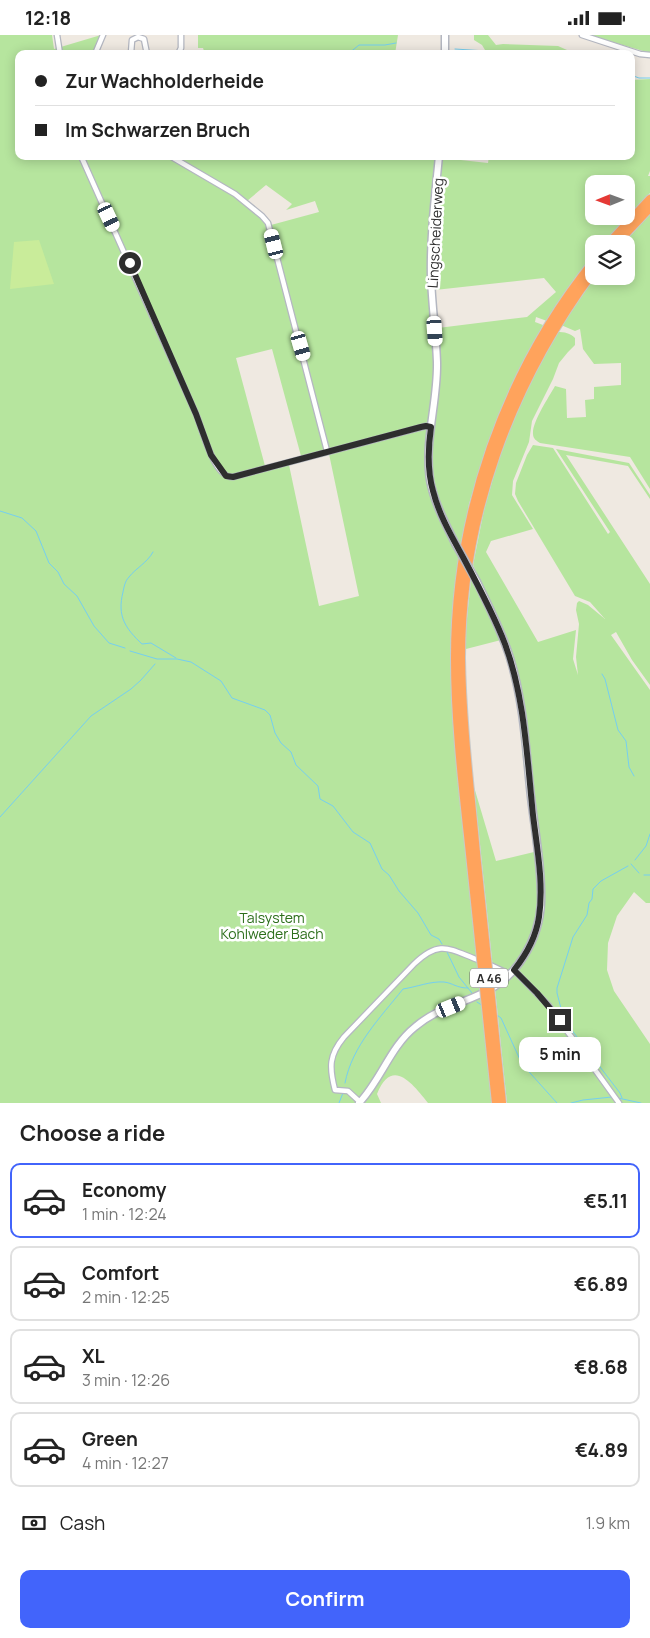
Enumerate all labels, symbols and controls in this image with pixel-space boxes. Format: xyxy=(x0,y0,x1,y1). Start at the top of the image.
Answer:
text: 12:18 xyxy=(25,5,71,31)
text: Zur Wachholderheide xyxy=(65,68,264,94)
text: Im Schwarzen Bruch xyxy=(65,117,250,143)
north arrow xyxy=(585,175,635,225)
map controls xyxy=(585,175,635,285)
street label: Lingscheiderweg xyxy=(423,177,447,289)
car xyxy=(95,200,122,234)
car xyxy=(263,228,284,260)
button: layers xyxy=(585,235,635,285)
route start xyxy=(119,252,141,274)
car xyxy=(426,316,443,346)
car xyxy=(289,330,312,362)
park label: Talsystem Kohlweder Bach xyxy=(220,908,324,943)
road number: A 46 xyxy=(470,969,508,987)
car xyxy=(434,994,467,1020)
route end xyxy=(549,1009,571,1031)
callout: 5 min xyxy=(519,1037,601,1073)
text: 5 min xyxy=(539,1043,581,1065)
text: Choose a ride xyxy=(20,1118,165,1148)
text: Economy xyxy=(82,1177,166,1203)
icon: car xyxy=(22,1178,67,1223)
text: €5.11 xyxy=(584,1188,628,1214)
text: 1 min · 12:24 xyxy=(82,1203,167,1225)
text: Comfort xyxy=(82,1260,159,1286)
icon: car xyxy=(22,1261,67,1306)
text: €6.89 xyxy=(574,1271,628,1297)
text: 2 min · 12:25 xyxy=(82,1286,170,1308)
text: XL xyxy=(82,1343,105,1369)
icon: car xyxy=(22,1344,67,1389)
text: €8.68 xyxy=(574,1354,628,1380)
text: 3 min · 12:26 xyxy=(82,1369,170,1391)
text: Green xyxy=(82,1426,138,1452)
icon: car xyxy=(22,1427,67,1472)
text: €4.89 xyxy=(575,1437,628,1463)
text: 4 min · 12:27 xyxy=(82,1452,169,1474)
icon: cash xyxy=(20,1509,48,1537)
text: Cash xyxy=(60,1510,105,1536)
text: 1.9 km xyxy=(586,1512,630,1534)
button: Confirm xyxy=(20,1570,630,1628)

